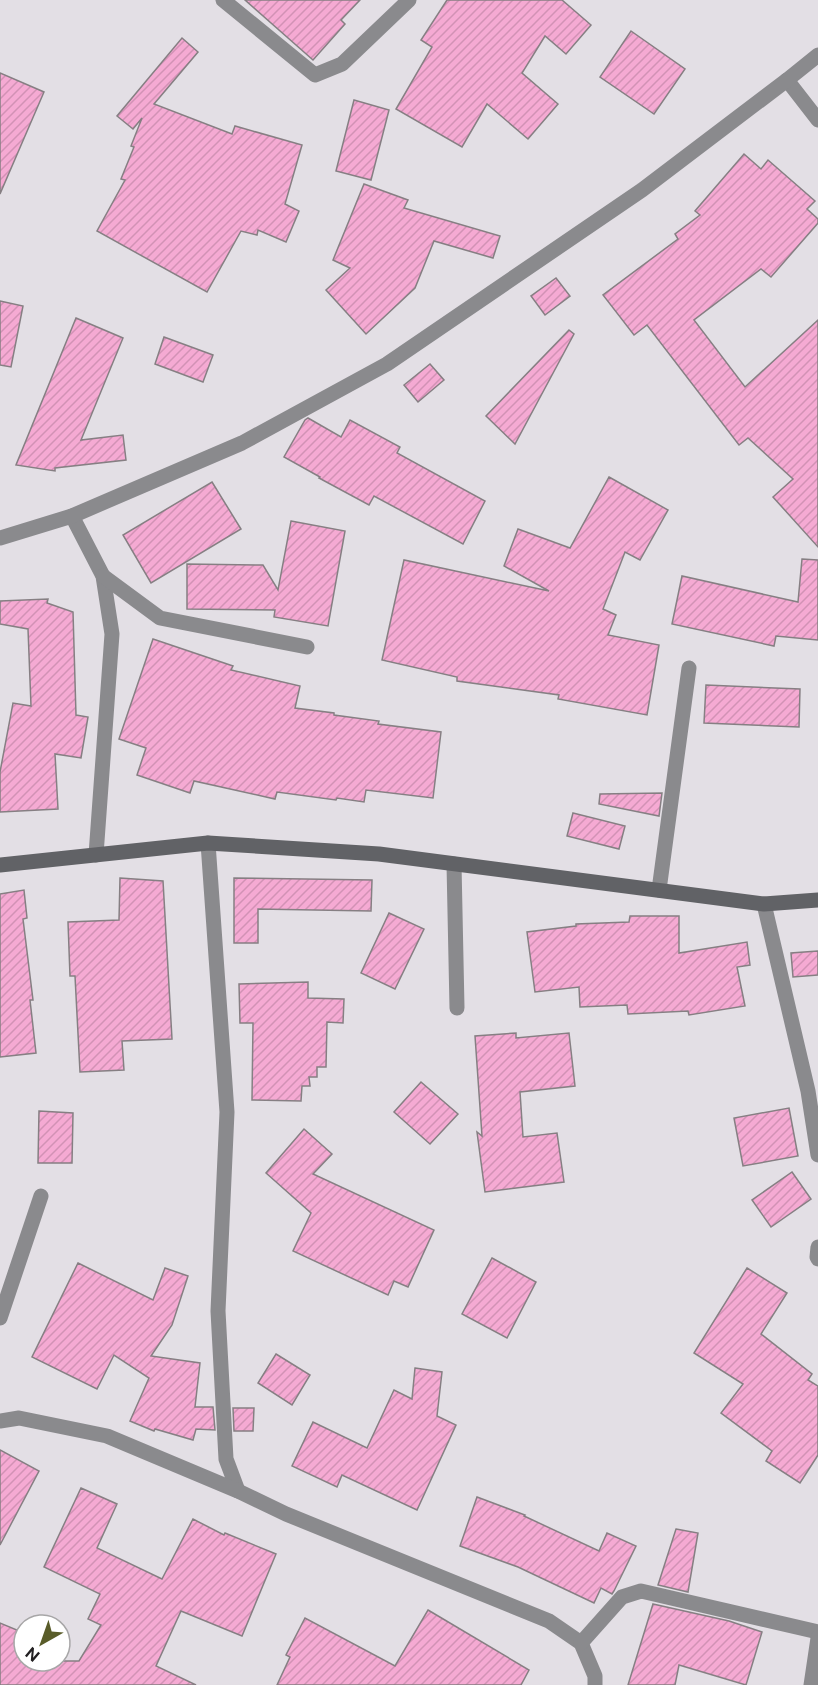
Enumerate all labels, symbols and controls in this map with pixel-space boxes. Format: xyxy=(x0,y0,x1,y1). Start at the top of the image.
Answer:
north arrow xyxy=(12,1613,72,1673)
text: N xyxy=(22,1643,44,1665)

